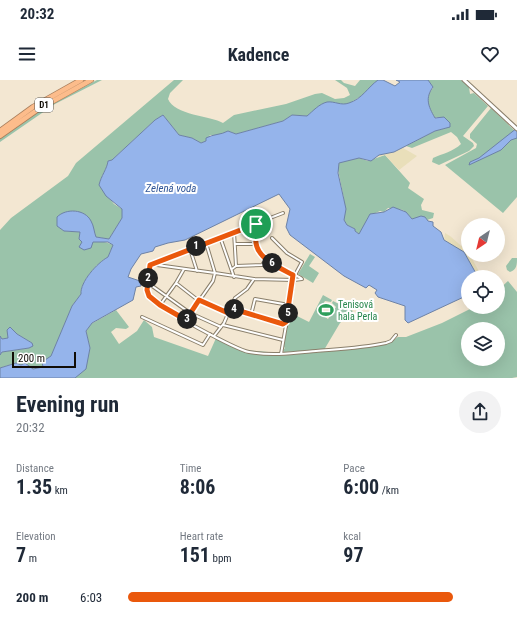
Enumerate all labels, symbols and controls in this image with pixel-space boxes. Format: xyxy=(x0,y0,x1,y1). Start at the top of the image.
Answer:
text: 20:32 xyxy=(20,5,54,23)
icon: menu xyxy=(16,43,38,65)
icon: heart xyxy=(479,43,501,65)
text: Kadence xyxy=(228,44,289,65)
road number: D1 xyxy=(35,98,53,112)
water label: Zelená voda xyxy=(145,182,196,195)
pin xyxy=(239,207,273,241)
icon: arrive xyxy=(245,213,267,235)
north arrow xyxy=(461,218,505,262)
map controls xyxy=(461,218,505,366)
pin: 1 xyxy=(186,236,206,256)
text: 1 xyxy=(193,239,199,252)
pin: 6 xyxy=(262,253,282,273)
text: 6 xyxy=(269,256,275,269)
pin: 2 xyxy=(138,268,158,288)
button: locate xyxy=(461,270,505,314)
text: 2 xyxy=(145,271,151,284)
pin: 4 xyxy=(224,299,244,319)
place label: Tenisová hala Perla xyxy=(338,299,378,322)
sports icon: Tenisová hala Perla xyxy=(317,301,335,319)
text: 4 xyxy=(231,302,237,315)
pin: 5 xyxy=(278,303,298,323)
text: 5 xyxy=(285,306,291,319)
pin: 3 xyxy=(177,309,197,329)
text: 3 xyxy=(184,312,190,325)
button: layers xyxy=(461,322,505,366)
scale bar xyxy=(12,350,76,369)
text: 200 m xyxy=(18,352,45,365)
button: share xyxy=(459,391,501,433)
text: Evening run xyxy=(16,392,119,417)
text: 20:32 xyxy=(16,420,45,435)
text: Distance xyxy=(16,462,54,475)
text: Time xyxy=(180,462,201,475)
text: Pace xyxy=(343,462,365,475)
text: 1.35 xyxy=(16,475,52,499)
text: 8:06 xyxy=(180,475,215,499)
text: 6:00 xyxy=(343,475,379,499)
text: km xyxy=(52,484,68,497)
text: /km xyxy=(379,484,399,497)
text: Elevation xyxy=(16,530,56,543)
text: Heart rate xyxy=(180,530,223,543)
text: kcal xyxy=(343,530,361,543)
text: 7 xyxy=(16,543,26,567)
text: 151 xyxy=(180,543,210,567)
text: 97 xyxy=(343,543,364,567)
text: m xyxy=(26,552,37,565)
text: bpm xyxy=(210,552,232,565)
text: 200 m xyxy=(16,590,48,605)
text: 6:03 xyxy=(80,590,102,605)

